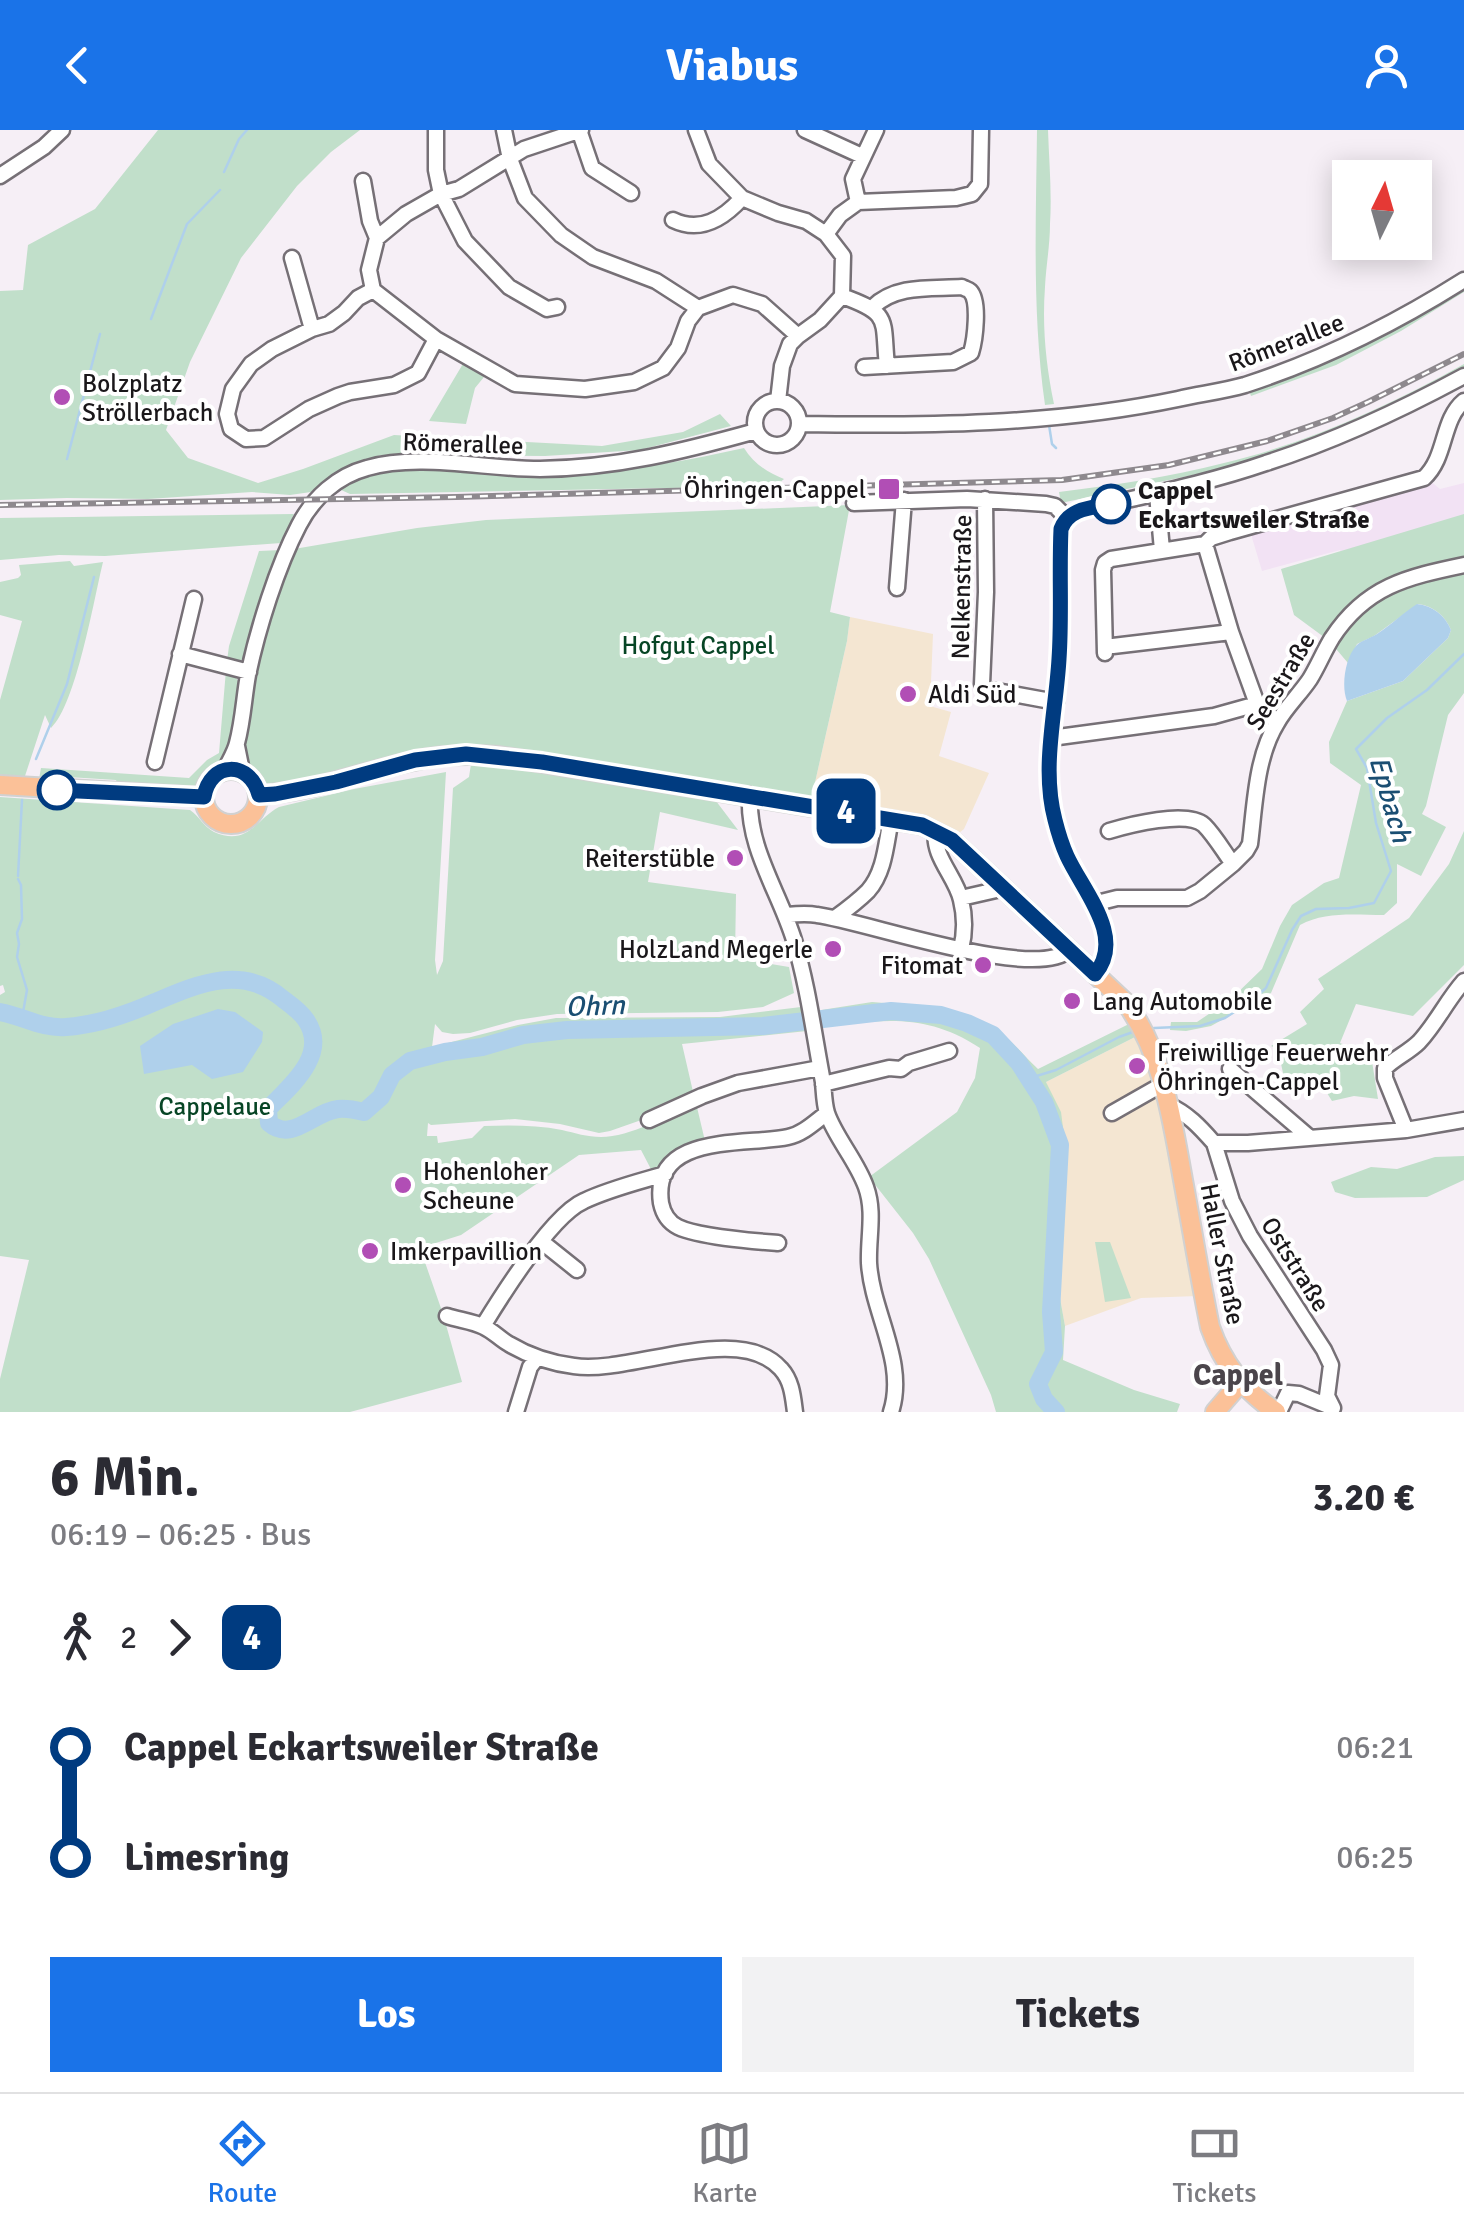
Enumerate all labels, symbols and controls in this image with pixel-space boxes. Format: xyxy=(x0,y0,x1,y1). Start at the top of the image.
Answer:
icon: back xyxy=(50,38,105,93)
text: Viabus xyxy=(666,38,798,93)
icon: person xyxy=(1359,38,1414,93)
north arrow xyxy=(1332,160,1432,260)
map controls xyxy=(1332,160,1432,260)
street label: Römerallee xyxy=(1224,306,1348,379)
place label: Bolzplatz Ströllerbach xyxy=(82,368,213,428)
marker: Bolzplatz Ströllerbach xyxy=(51,386,73,408)
street label: Römerallee xyxy=(402,426,524,461)
place label: Öhringen-Cappel xyxy=(684,474,866,505)
place label: Cappel Eckartsweiler Straße xyxy=(1138,475,1370,535)
marker: Öhringen-Cappel xyxy=(876,476,902,502)
marker: Cappel Eckartsweiler Straße xyxy=(1092,485,1130,523)
street label: Nelkenstraße xyxy=(945,514,978,660)
street label: Seestraße xyxy=(1239,627,1322,736)
park label: Hofgut Cappel xyxy=(622,630,775,661)
place label: Aldi Süd xyxy=(928,679,1016,710)
marker: Aldi Süd xyxy=(897,683,919,705)
water label: Epbach xyxy=(1362,752,1419,847)
unlabelled marker xyxy=(38,771,76,809)
line badge: 4 xyxy=(814,778,878,844)
text: 4 xyxy=(837,790,855,833)
place label: Reiterstüble xyxy=(585,843,715,874)
marker: Reiterstüble xyxy=(724,847,746,869)
place label: HolzLand Megerle xyxy=(619,934,813,965)
marker: HolzLand Megerle xyxy=(822,938,844,960)
place label: Fitomat xyxy=(881,950,963,981)
marker: Fitomat xyxy=(972,954,994,976)
place label: Lang Automobile xyxy=(1092,986,1273,1017)
water label: Ohrn xyxy=(565,988,626,1024)
marker: Lang Automobile xyxy=(1061,990,1083,1012)
place label: Freiwillige Feuerwehr Öhringen-Cappel xyxy=(1157,1037,1389,1097)
marker: Freiwillige Feuerwehr Öhringen-Cappel xyxy=(1126,1055,1148,1077)
park label: Cappelaue xyxy=(159,1091,271,1122)
place label: Hohenloher Scheune xyxy=(423,1156,549,1216)
marker: Hohenloher Scheune xyxy=(392,1174,414,1196)
street label: Haller Straße xyxy=(1194,1181,1251,1327)
street label: Oststraße xyxy=(1254,1211,1337,1317)
place label: Imkerpavillion xyxy=(390,1236,542,1267)
marker: Imkerpavillion xyxy=(359,1240,381,1262)
district label: Cappel xyxy=(1193,1357,1283,1394)
text: 6 Min. xyxy=(50,1443,200,1511)
text: 3.20 € xyxy=(1313,1474,1414,1521)
text: 06:19 – 06:25 · Bus xyxy=(50,1515,311,1554)
icon: walk xyxy=(50,1610,105,1665)
icon: forward xyxy=(152,1610,207,1665)
text: 4 xyxy=(242,1616,261,1659)
text: 2 xyxy=(120,1618,137,1657)
text: Cappel Eckartsweiler Straße xyxy=(124,1724,599,1771)
text: 06:21 xyxy=(1336,1728,1414,1767)
text: Limesring xyxy=(124,1834,289,1881)
text: 06:25 xyxy=(1336,1838,1414,1877)
button: Los xyxy=(50,1957,722,2072)
button: Tickets xyxy=(742,1957,1414,2072)
tab: Route xyxy=(207,2116,277,2210)
tab: Karte xyxy=(692,2116,758,2210)
tab: Tickets xyxy=(1172,2116,1257,2210)

